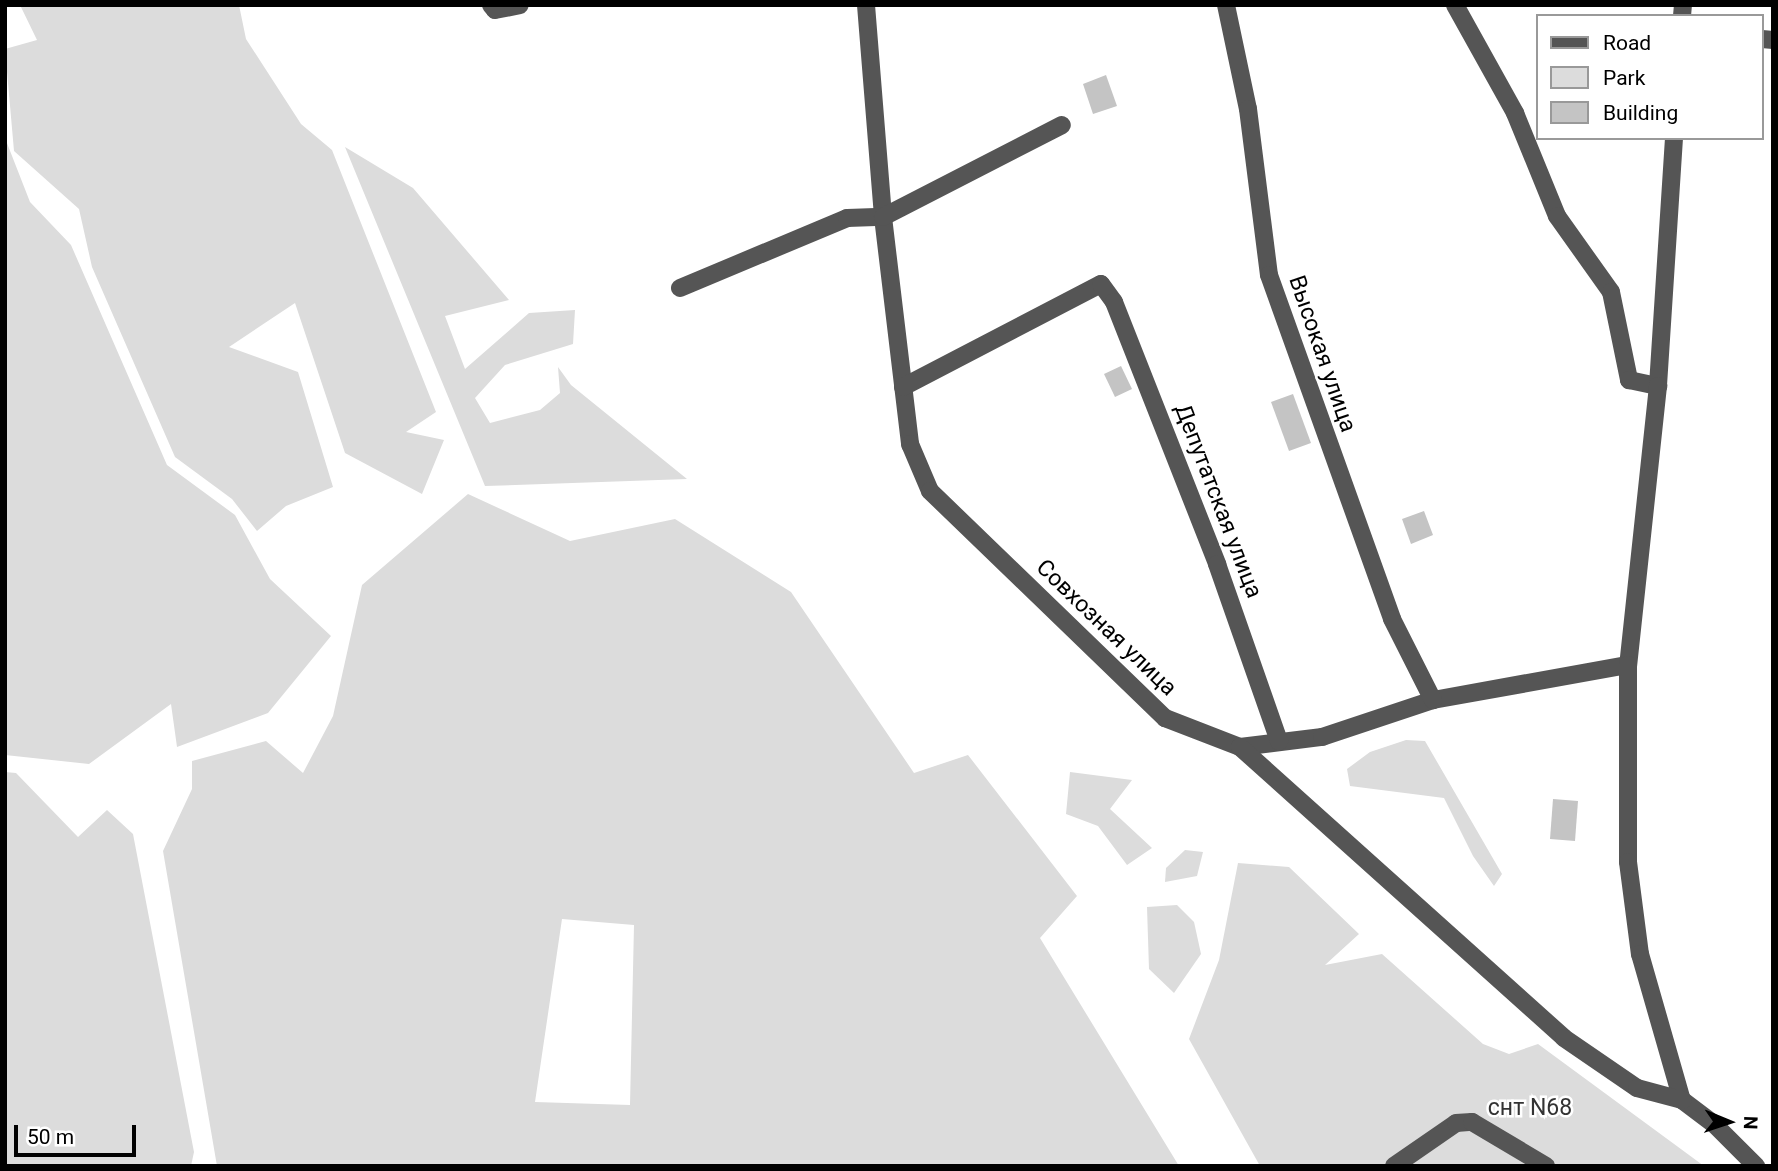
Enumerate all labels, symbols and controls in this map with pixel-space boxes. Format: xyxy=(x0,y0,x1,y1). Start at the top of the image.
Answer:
legend xyxy=(1536,14,1764,140)
text: Road xyxy=(1603,31,1651,55)
text: Park xyxy=(1603,66,1645,90)
text: Building xyxy=(1603,101,1678,125)
street label: Высокая улица xyxy=(1282,272,1362,436)
street label: Депутатская улица xyxy=(1168,400,1268,602)
street label: Совхозная улица xyxy=(1030,554,1182,702)
north arrow xyxy=(1694,1087,1764,1157)
park label: снт N68 xyxy=(1488,1094,1572,1122)
scale bar xyxy=(18,1112,140,1156)
text: N xyxy=(1739,1116,1762,1130)
text: 50 m xyxy=(27,1125,74,1149)

